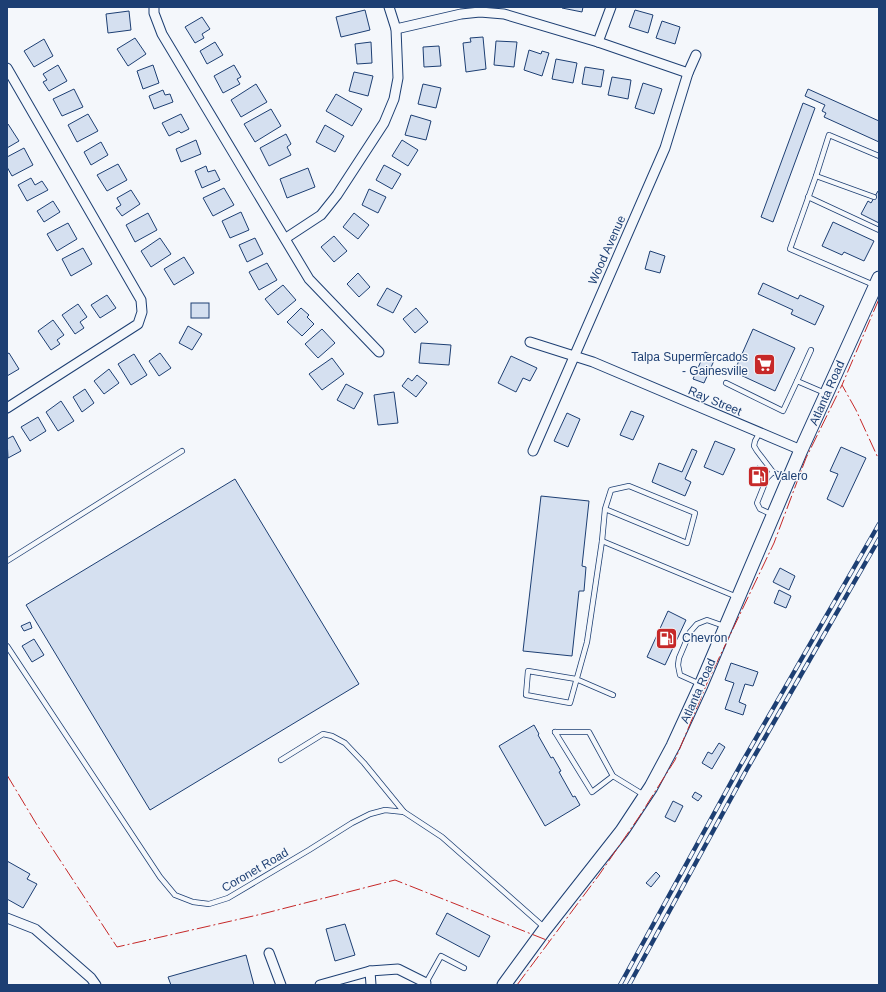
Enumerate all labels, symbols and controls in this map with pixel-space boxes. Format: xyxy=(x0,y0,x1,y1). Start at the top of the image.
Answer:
street label: Wood Avenue xyxy=(585,213,629,287)
place label: Talpa Supermercados - Gainesville xyxy=(631,350,748,378)
supermarket icon: Talpa Supermercados - Gainesville xyxy=(751,351,777,377)
street label: Atlanta Road xyxy=(806,358,848,428)
street label: Ray Street xyxy=(686,383,744,419)
fuel station icon: Valero xyxy=(746,463,772,489)
place label: Valero xyxy=(774,469,808,483)
fuel station icon: Chevron xyxy=(654,625,680,651)
place label: Chevron xyxy=(682,631,727,645)
street label: Atlanta Road xyxy=(677,656,719,726)
street label: Coronet Road xyxy=(219,845,291,895)

